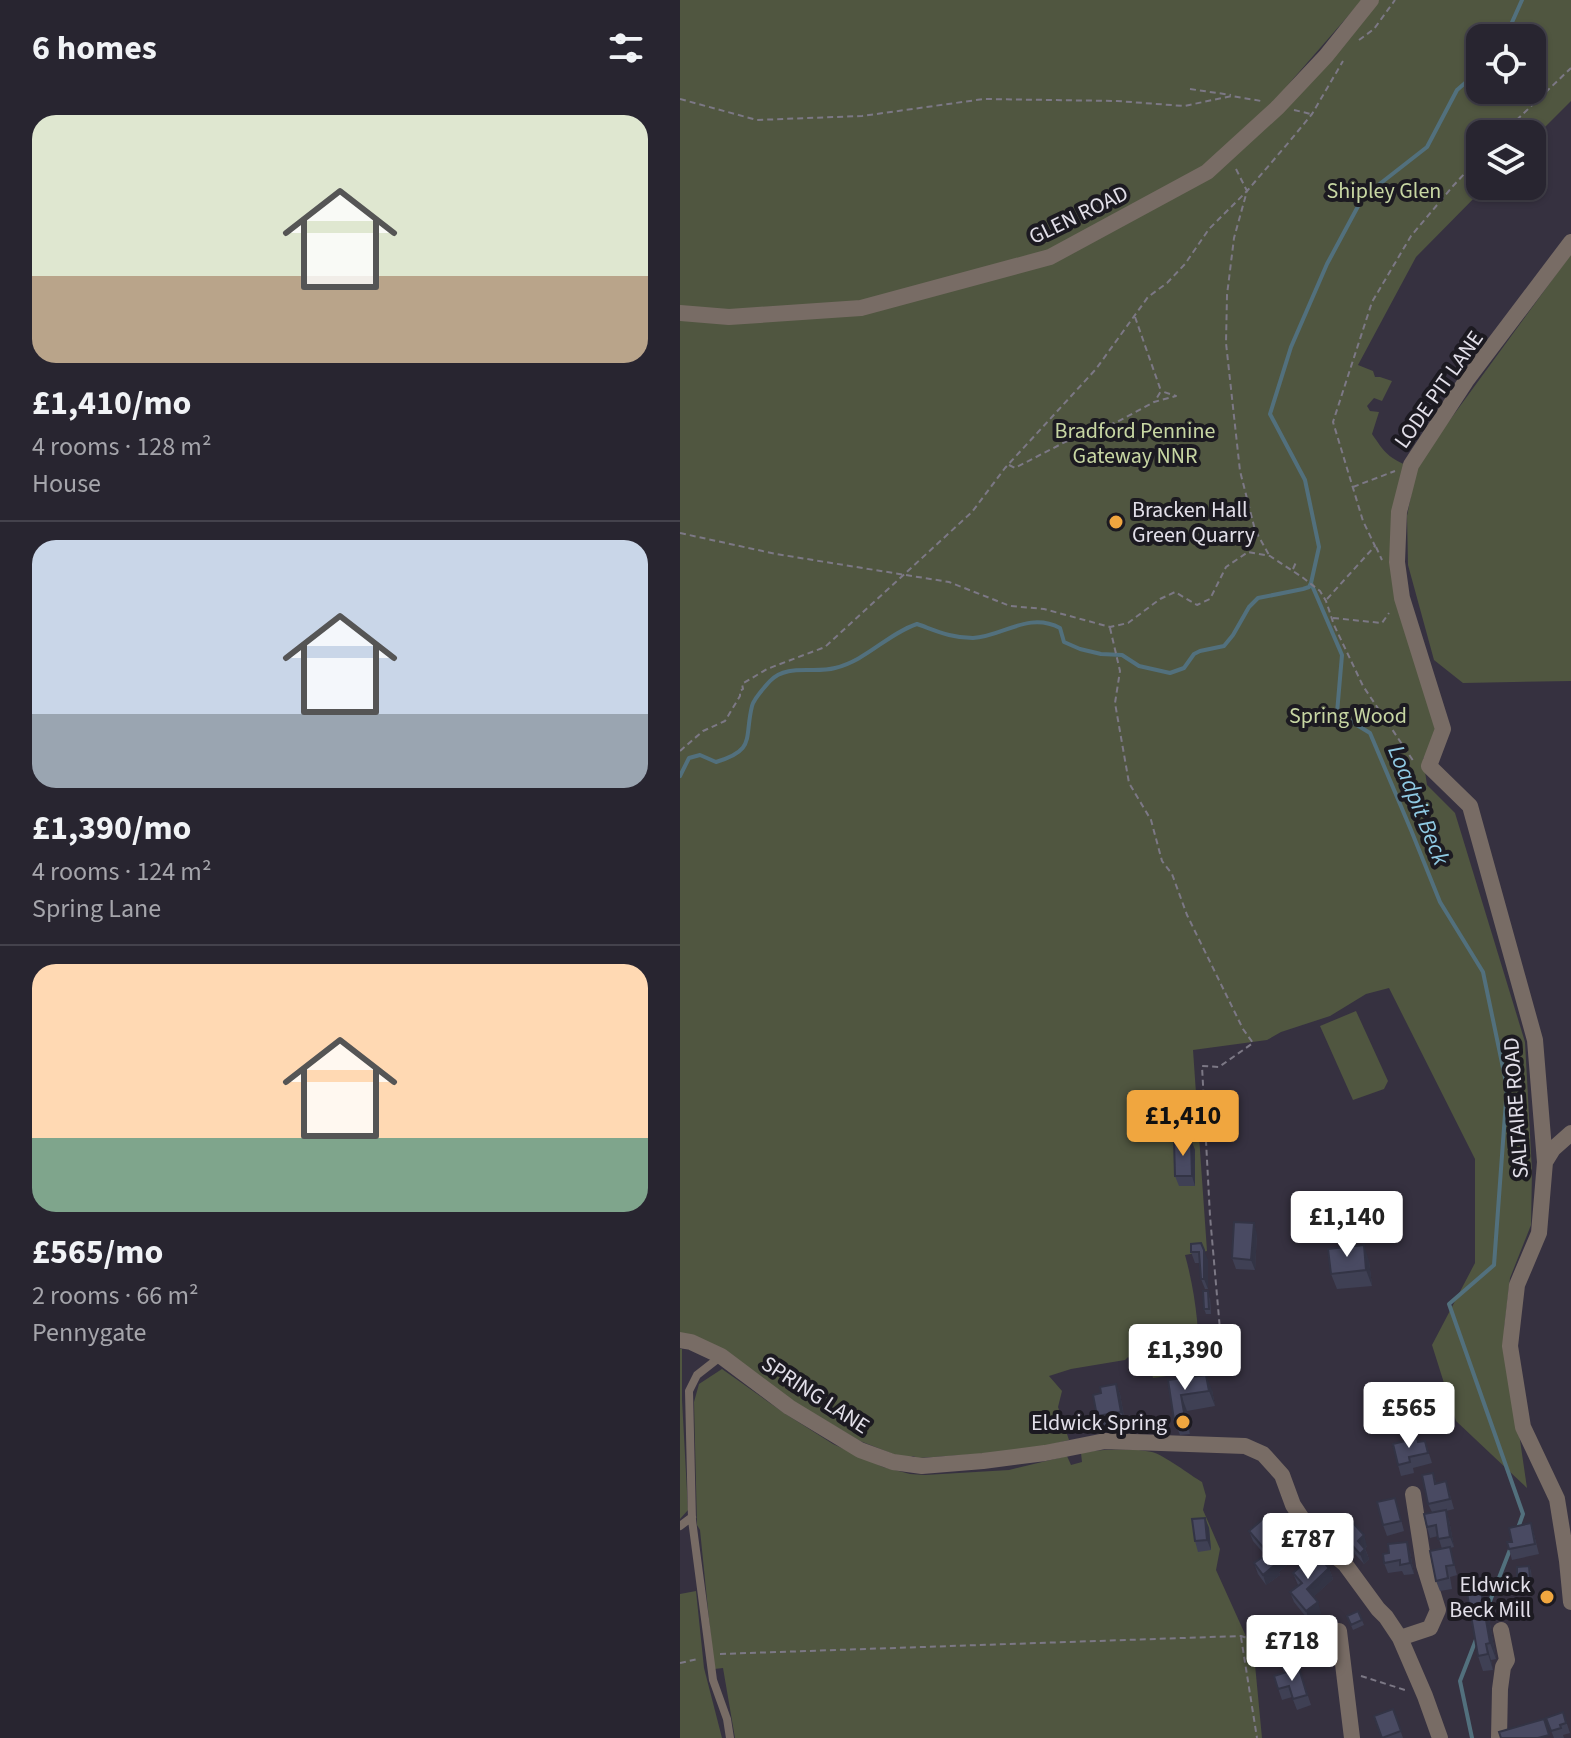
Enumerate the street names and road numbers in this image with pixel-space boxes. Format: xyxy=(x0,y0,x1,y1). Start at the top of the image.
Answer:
street label: GLEN ROAD xyxy=(1023,177,1133,253)
street label: LODE PIT LANE xyxy=(1386,324,1491,455)
street label: SALTAIRE ROAD xyxy=(1495,1036,1537,1180)
street label: SPRING LANE xyxy=(755,1348,876,1442)

